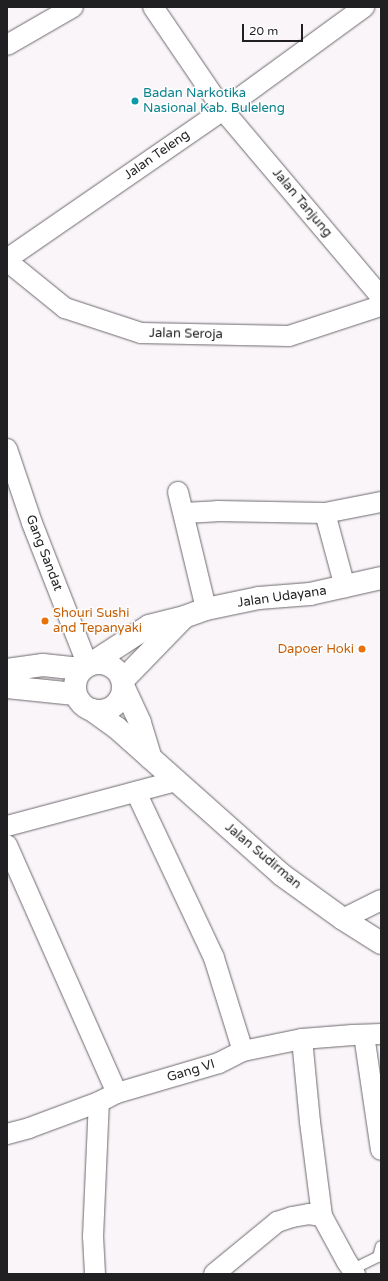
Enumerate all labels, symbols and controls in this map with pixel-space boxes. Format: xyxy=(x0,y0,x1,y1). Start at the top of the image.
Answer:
scale bar xyxy=(244,16,305,42)
text: 20 m xyxy=(249,24,278,38)
place label: Badan Narkotika Nasional Kab. Buleleng xyxy=(143,86,285,117)
marker: Badan Narkotika Nasional Kab. Buleleng xyxy=(130,96,140,106)
street label: Jalan Teleng xyxy=(121,127,193,183)
street label: Jalan Tanjung xyxy=(269,166,335,240)
street label: Jalan Seroja xyxy=(149,326,223,342)
street label: Gang Sandat xyxy=(22,513,66,593)
street label: Jalan Udayana xyxy=(237,583,327,611)
place label: Shouri Sushi and Tepanyaki xyxy=(53,606,142,637)
marker: Shouri Sushi and Tepanyaki xyxy=(40,616,50,626)
place label: Dapoer Hoki xyxy=(277,641,354,657)
marker: Dapoer Hoki xyxy=(357,644,367,654)
street label: Jalan Sudirman xyxy=(222,820,304,892)
street label: Gang VI xyxy=(165,1056,217,1086)

